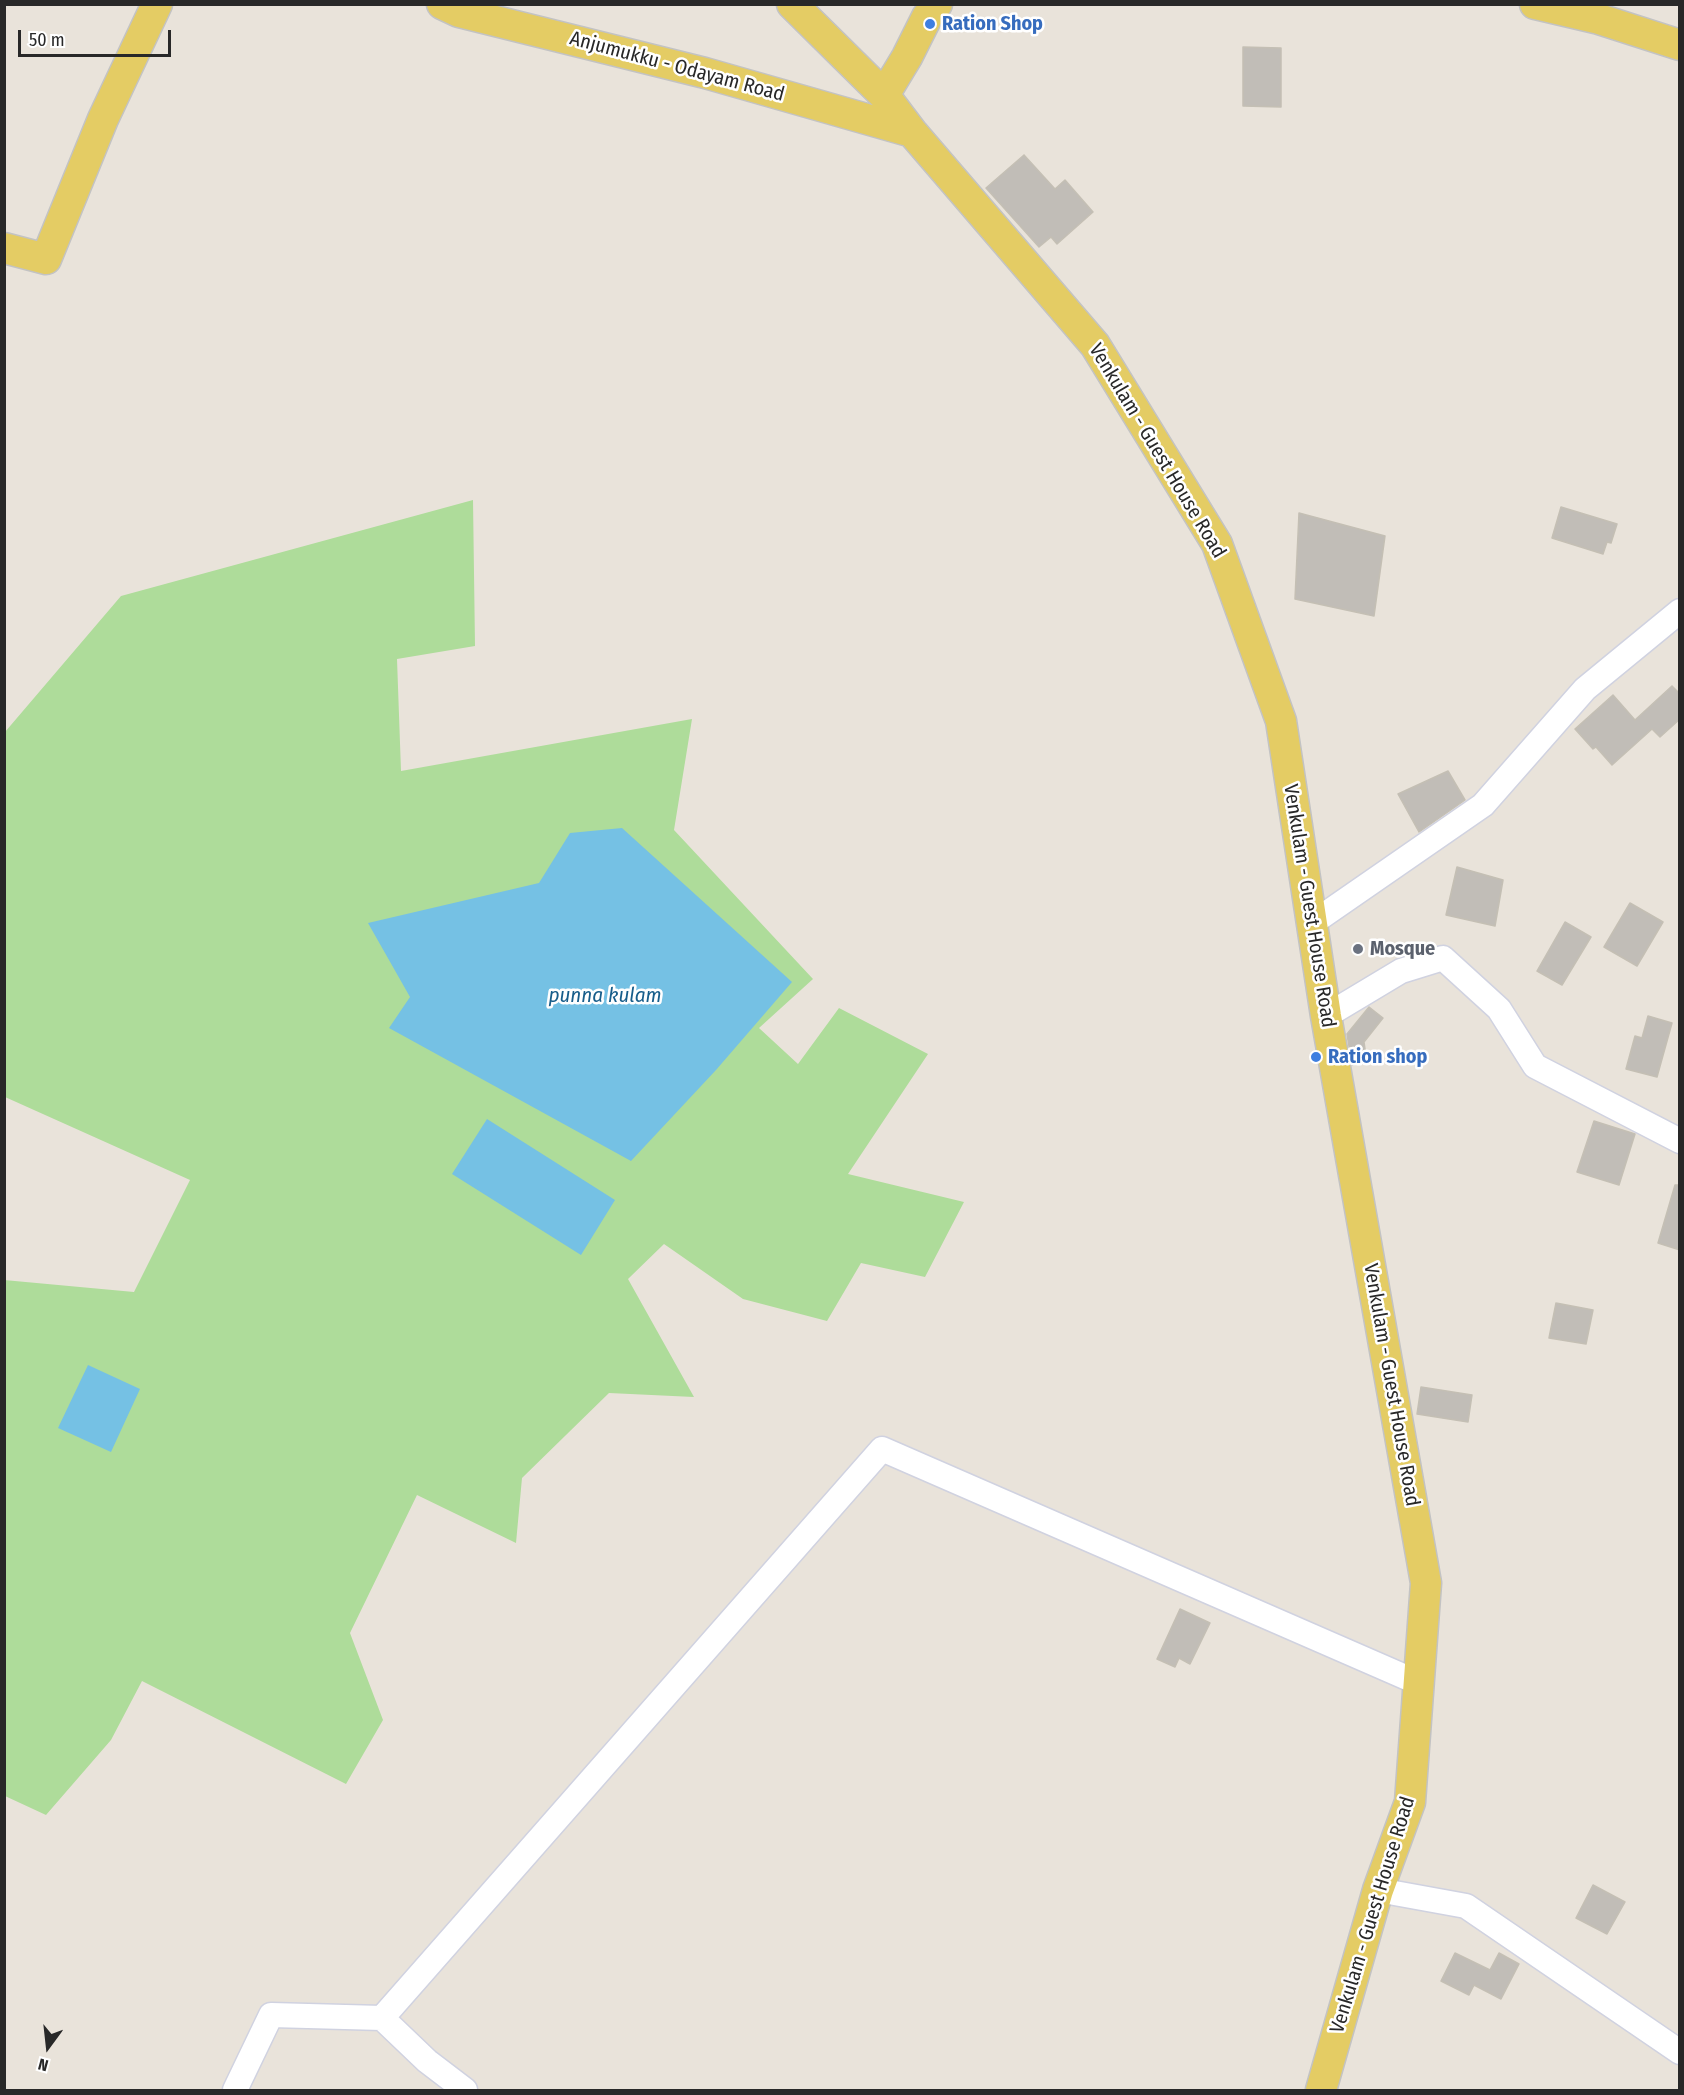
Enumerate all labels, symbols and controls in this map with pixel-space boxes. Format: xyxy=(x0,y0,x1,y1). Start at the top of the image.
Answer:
place label: Ration Shop xyxy=(942,12,1043,36)
marker: Ration Shop xyxy=(923,17,937,31)
scale bar xyxy=(21,18,174,56)
street label: Anjumukku - Odayam Road xyxy=(567,27,787,107)
text: 50 m xyxy=(29,29,65,51)
street label: Venkulam - Guest House Road xyxy=(1083,339,1231,563)
street label: Venkulam - Guest House Road xyxy=(1278,783,1340,1029)
place label: Mosque xyxy=(1370,937,1435,961)
marker: Mosque xyxy=(1351,942,1365,956)
water label: punna kulam xyxy=(548,983,662,1009)
place label: Ration shop xyxy=(1328,1045,1427,1069)
marker: Ration shop xyxy=(1309,1050,1323,1064)
street label: Venkulam - Guest House Road xyxy=(1358,1262,1424,1508)
street label: Venkulam - Guest House Road xyxy=(1326,1794,1420,2036)
north arrow xyxy=(18,2017,78,2077)
text: N xyxy=(36,2054,50,2075)

